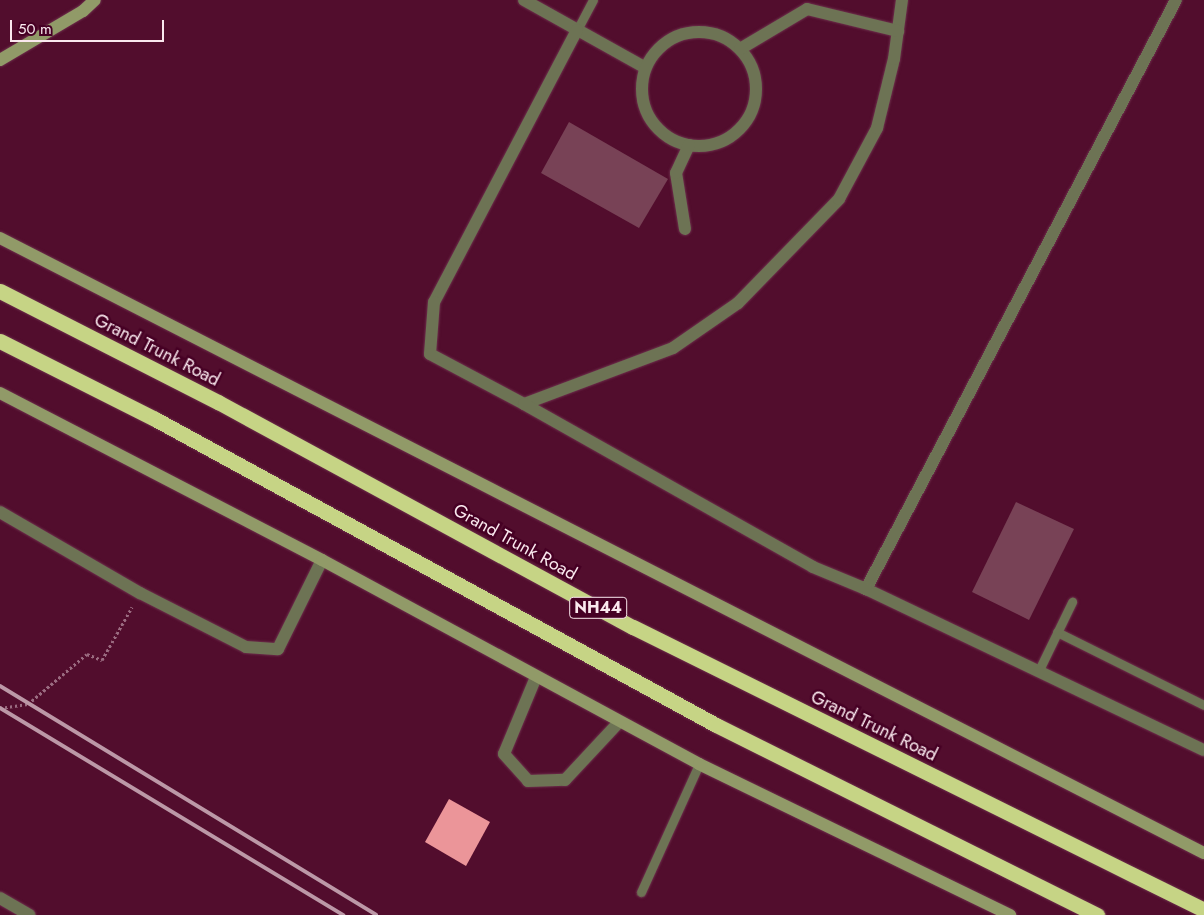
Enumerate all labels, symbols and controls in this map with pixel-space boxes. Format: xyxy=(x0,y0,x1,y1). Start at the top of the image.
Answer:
scale bar xyxy=(12,10,166,42)
text: 50 m xyxy=(18,18,52,40)
street label: Grand Trunk Road xyxy=(91,309,223,391)
street label: Grand Trunk Road xyxy=(449,499,581,585)
road number: NH44 xyxy=(568,594,628,622)
street label: Grand Trunk Road xyxy=(807,686,941,766)

